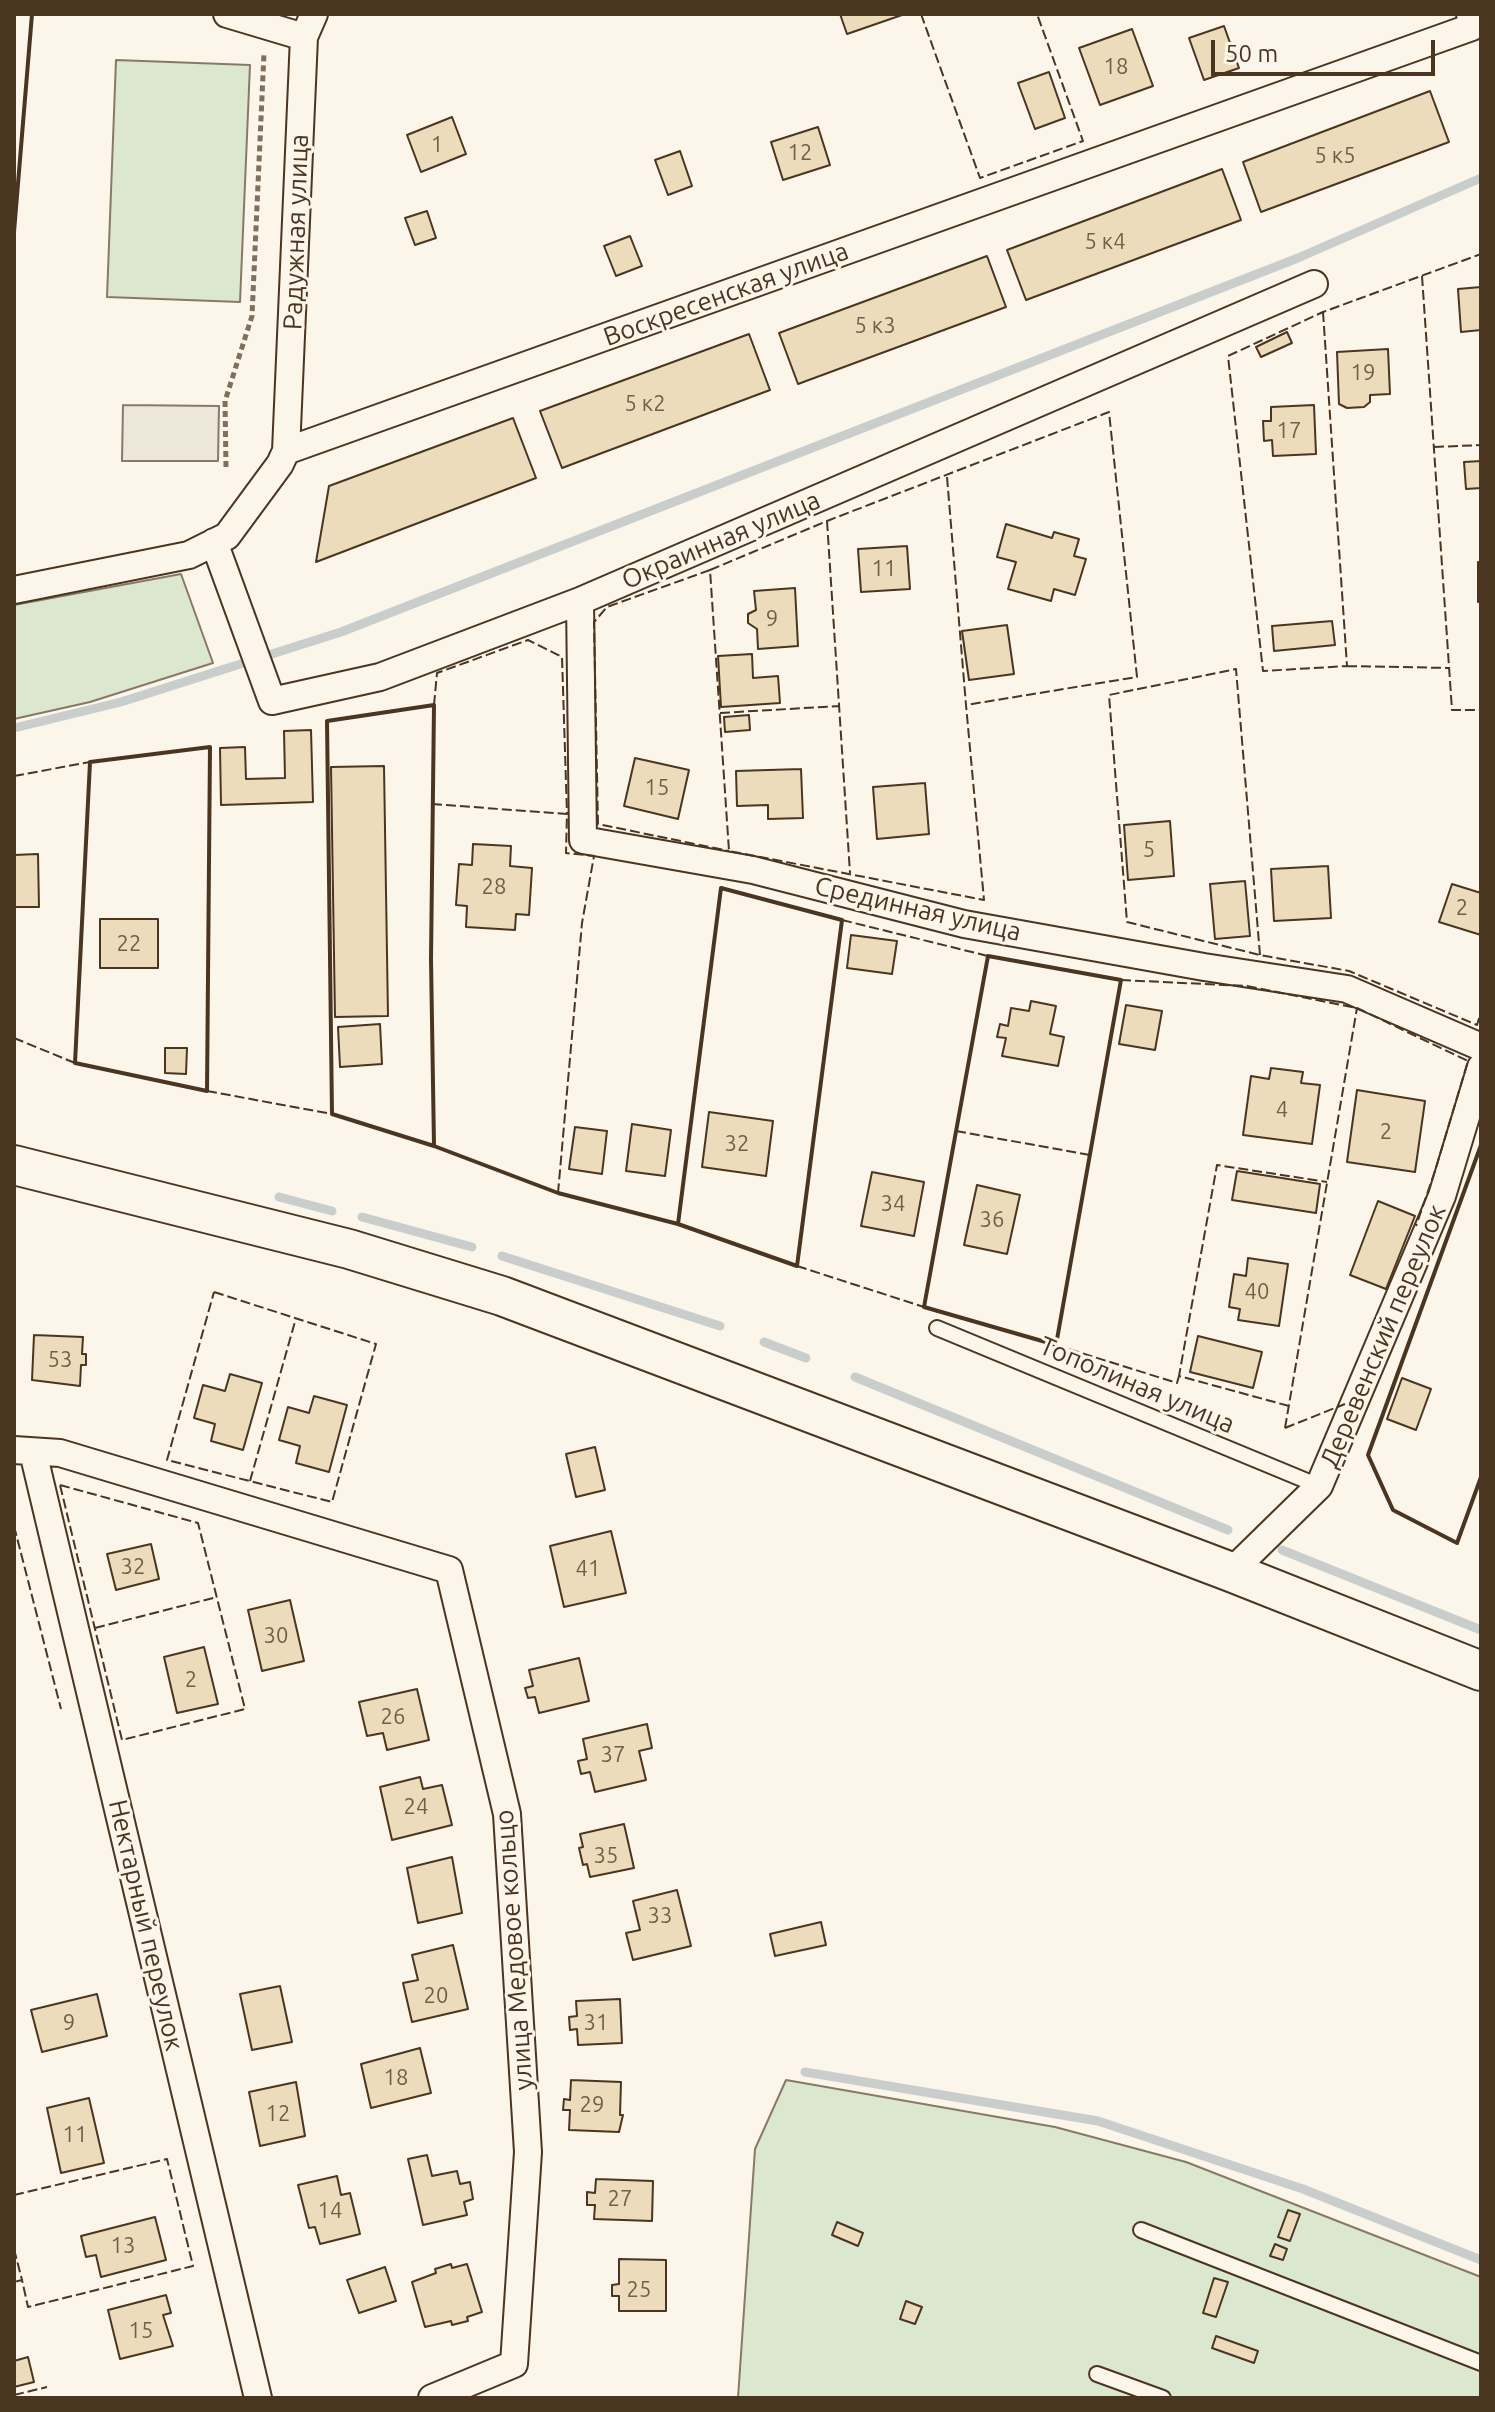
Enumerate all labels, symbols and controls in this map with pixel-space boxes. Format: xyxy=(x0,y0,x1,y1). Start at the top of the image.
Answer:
scale bar xyxy=(1215,24,1439,74)
text: 50 m xyxy=(1225,40,1278,67)
house number: 18 xyxy=(1104,54,1128,80)
house number: 1 xyxy=(431,132,443,158)
street label: Радужная улица xyxy=(277,133,315,331)
house number: 12 xyxy=(788,140,812,166)
house number: 5 к5 xyxy=(1314,143,1356,169)
house number: 5 к4 xyxy=(1084,229,1126,255)
street label: Воскресенская улица xyxy=(599,235,853,353)
house number: 5 к3 xyxy=(854,313,896,339)
house number: 19 xyxy=(1351,360,1375,386)
house number: 5 к2 xyxy=(624,391,666,417)
house number: 17 xyxy=(1277,418,1301,444)
street label: Окраинная улица xyxy=(617,484,825,596)
house number: 11 xyxy=(872,556,896,582)
house number: 9 xyxy=(766,606,778,632)
house number: 15 xyxy=(645,775,669,801)
house number: 5 xyxy=(1143,837,1155,863)
street label: Срединная улица xyxy=(812,870,1024,948)
house number: 28 xyxy=(482,874,506,900)
house number: 2 xyxy=(1456,895,1468,921)
house number: 22 xyxy=(117,931,141,957)
house number: 4 xyxy=(1276,1097,1288,1123)
house number: 2 xyxy=(1380,1119,1392,1145)
house number: 32 xyxy=(725,1131,749,1157)
house number: 34 xyxy=(881,1191,905,1217)
street label: Деревенский переулок xyxy=(1313,1200,1453,1472)
house number: 36 xyxy=(980,1207,1004,1233)
house number: 40 xyxy=(1245,1279,1269,1305)
street label: Тополиная улица xyxy=(1035,1330,1239,1440)
house number: 53 xyxy=(48,1347,72,1373)
house number: 32 xyxy=(121,1554,145,1580)
house number: 41 xyxy=(576,1556,600,1582)
house number: 30 xyxy=(264,1623,288,1649)
house number: 2 xyxy=(185,1667,197,1693)
house number: 26 xyxy=(381,1704,405,1730)
house number: 37 xyxy=(601,1742,625,1768)
house number: 24 xyxy=(404,1794,428,1820)
street label: Нектарный переулок xyxy=(102,1796,190,2054)
street label: улица Медовое кольцо xyxy=(489,1809,539,2091)
house number: 35 xyxy=(594,1843,618,1869)
house number: 33 xyxy=(648,1903,672,1929)
house number: 20 xyxy=(424,1983,448,2009)
house number: 9 xyxy=(63,2010,75,2036)
house number: 31 xyxy=(584,2010,608,2036)
house number: 18 xyxy=(384,2065,408,2091)
house number: 29 xyxy=(580,2092,604,2118)
house number: 12 xyxy=(266,2101,290,2127)
house number: 11 xyxy=(63,2122,87,2148)
house number: 27 xyxy=(608,2186,632,2212)
house number: 14 xyxy=(318,2198,342,2224)
house number: 13 xyxy=(111,2233,135,2259)
house number: 25 xyxy=(627,2277,651,2303)
house number: 15 xyxy=(129,2318,153,2344)

